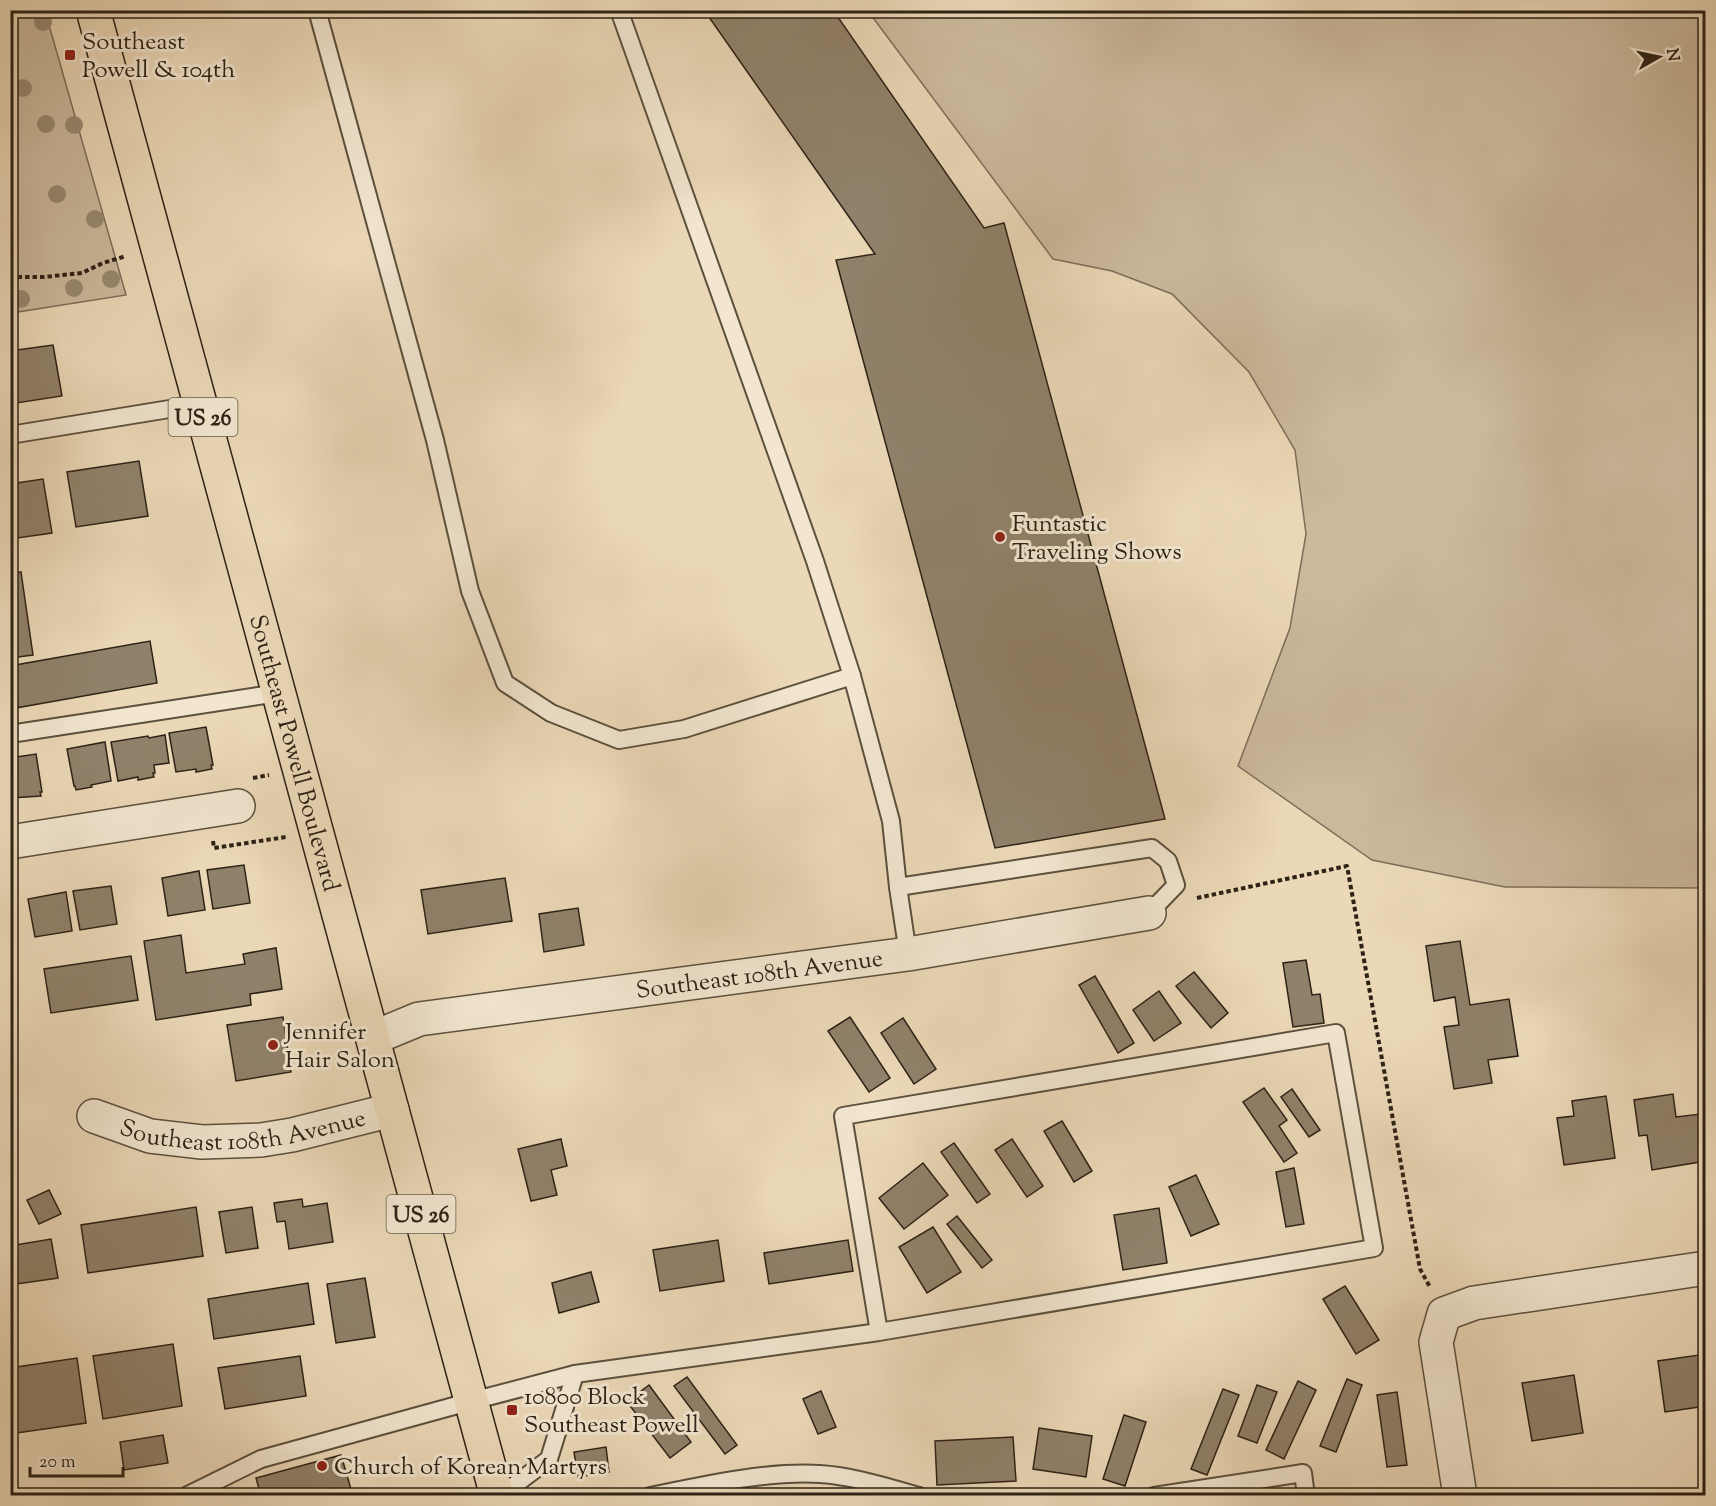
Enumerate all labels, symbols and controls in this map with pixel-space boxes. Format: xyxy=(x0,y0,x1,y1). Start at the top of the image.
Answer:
place label: Southeast Powell & 104th xyxy=(82,26,235,88)
north arrow xyxy=(1629,27,1689,87)
text: N xyxy=(1659,47,1684,63)
marker: Southeast Powell & 104th xyxy=(63,48,77,62)
road number: US 26 xyxy=(168,398,238,436)
place label: Funtastic Traveling Shows xyxy=(1012,508,1182,570)
marker: Funtastic Traveling Shows xyxy=(993,530,1007,544)
street label: Southeast Powell Boulevard xyxy=(239,611,347,896)
street label: Southeast 108th Avenue xyxy=(634,943,885,1009)
place label: Jennifer Hair Salon xyxy=(283,1016,395,1078)
marker: Jennifer Hair Salon xyxy=(266,1038,280,1052)
street label: Southeast 108th Avenue xyxy=(115,1102,369,1161)
road number: US 26 xyxy=(386,1195,456,1233)
place label: 10800 Block Southeast Powell xyxy=(524,1381,699,1443)
marker: 10800 Block Southeast Powell xyxy=(505,1403,519,1417)
scale bar xyxy=(30,1440,123,1478)
text: 20 m xyxy=(39,1450,76,1476)
place label: Church of Korean Martyrs xyxy=(334,1451,607,1485)
marker: Church of Korean Martyrs xyxy=(315,1459,329,1473)

